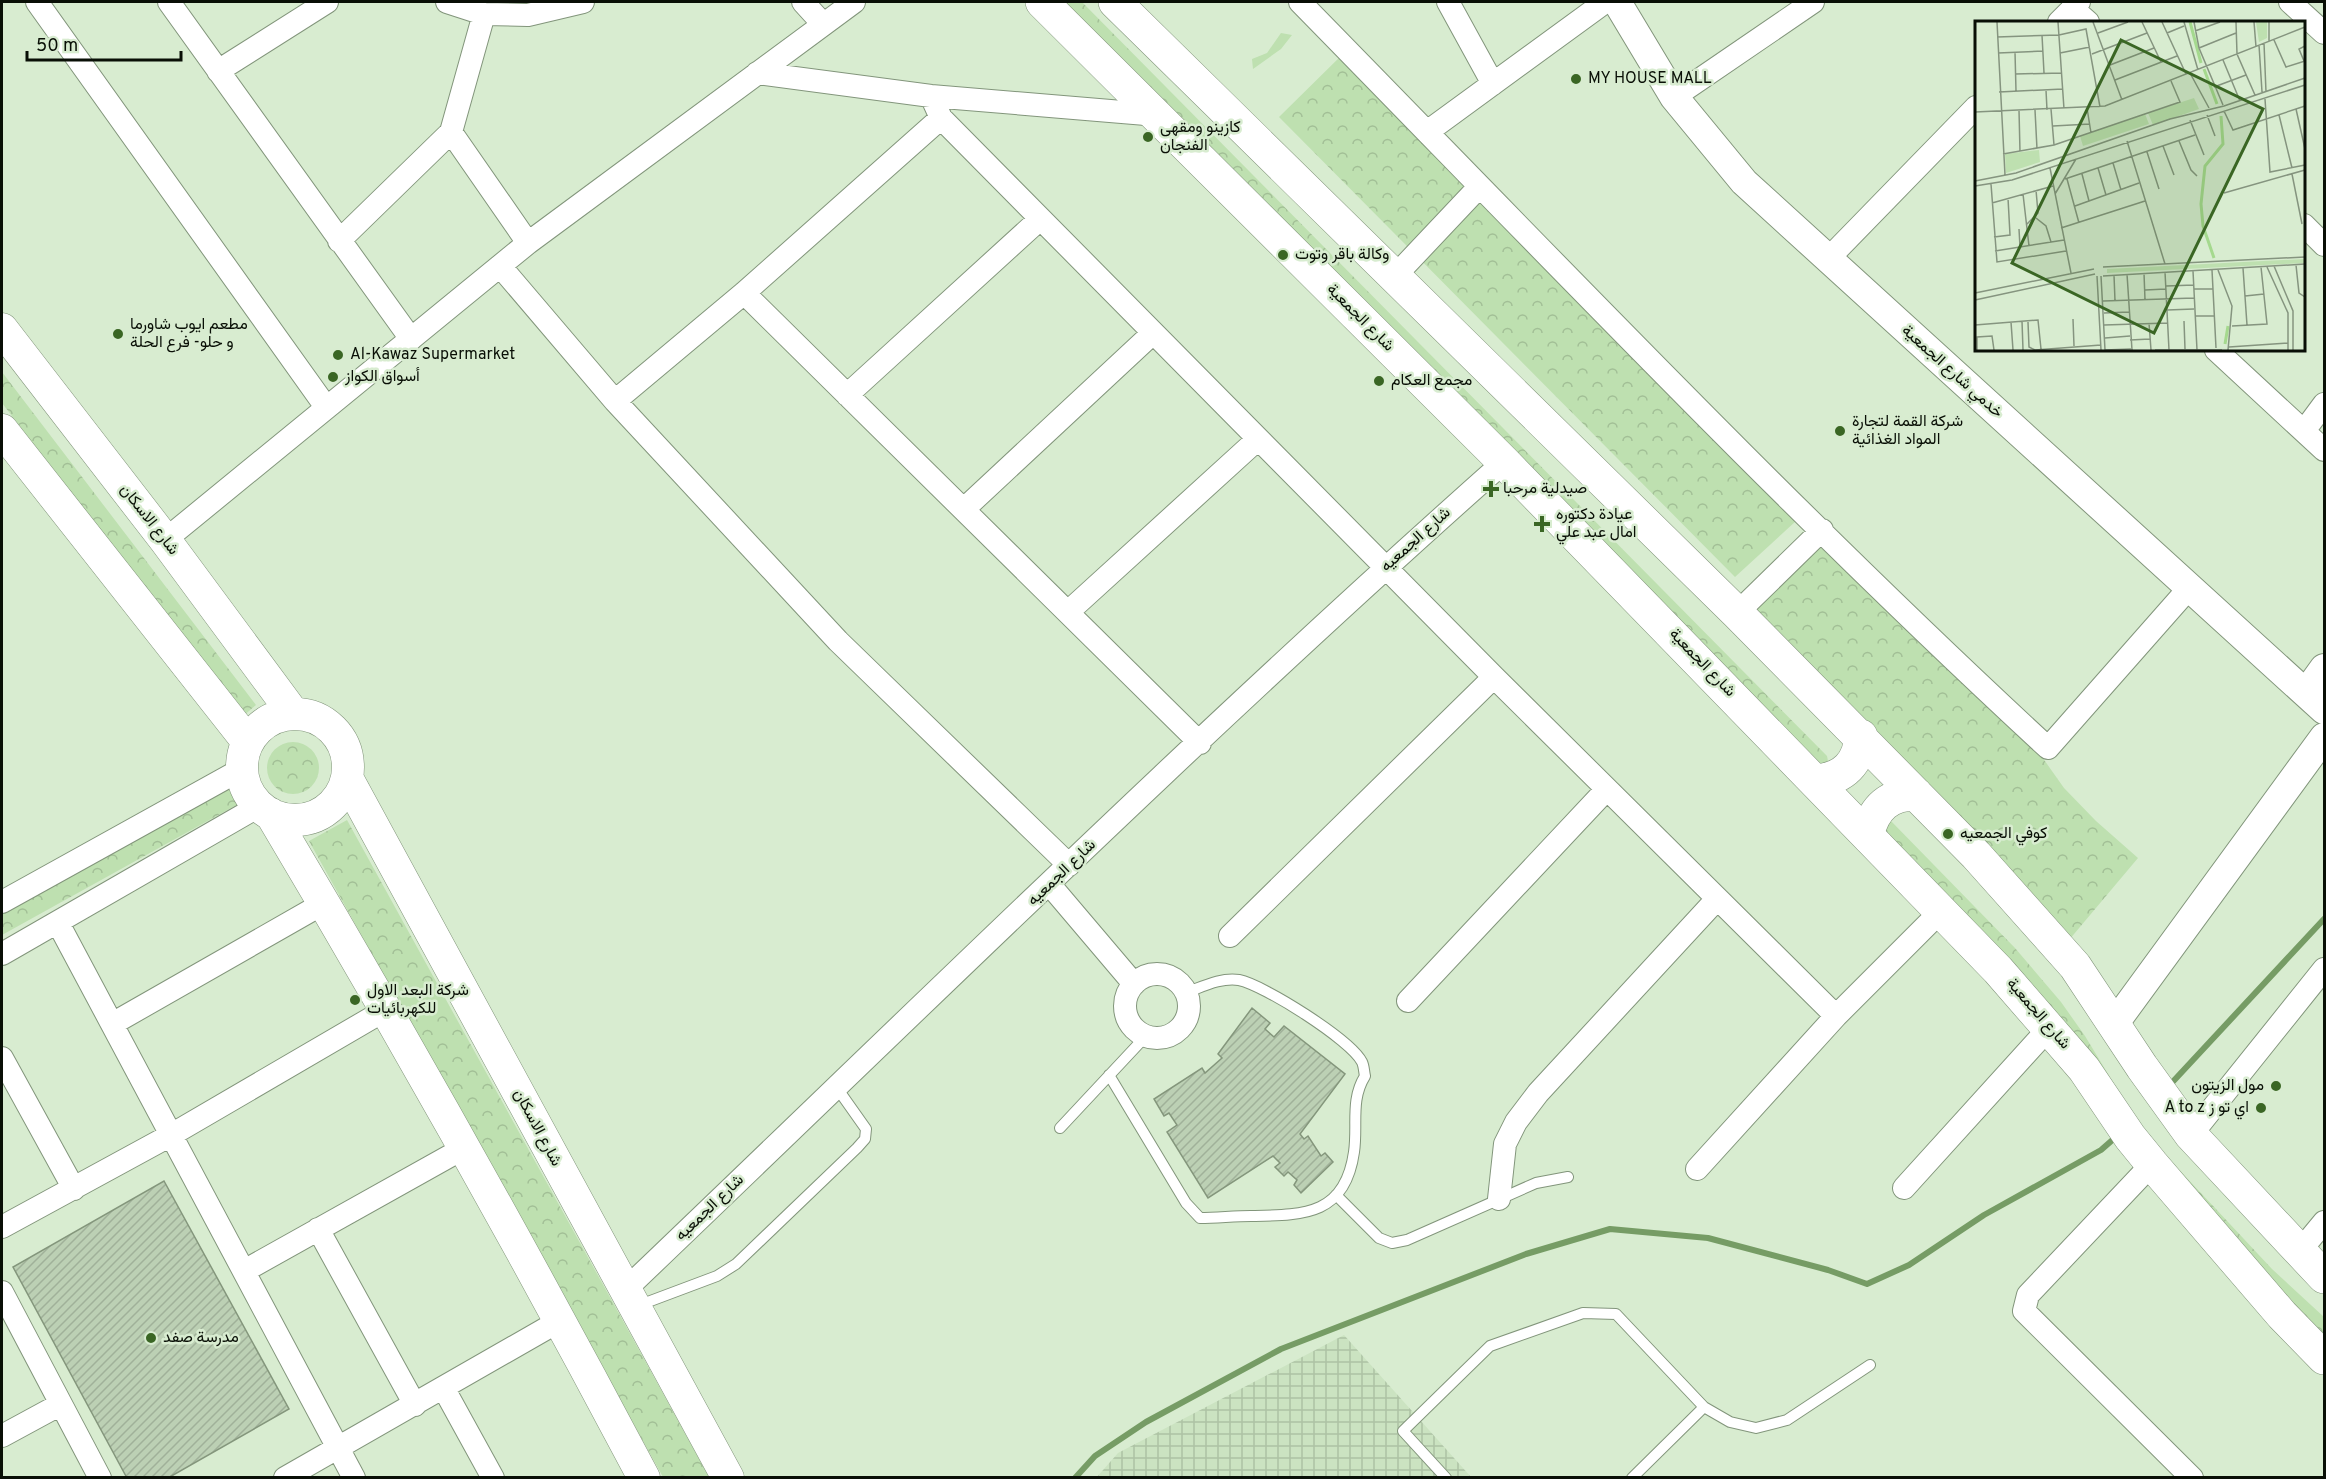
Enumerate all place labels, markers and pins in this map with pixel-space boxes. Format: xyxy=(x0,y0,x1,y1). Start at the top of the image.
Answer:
place label: MY HOUSE MALL xyxy=(1588,69,1712,89)
marker: MY HOUSE MALL xyxy=(1569,72,1583,86)
place label: كازينو ومقهى الفنجان xyxy=(1160,118,1241,156)
marker: كازينو ومقهى الفنجان xyxy=(1141,130,1155,144)
place label: وكالة باقر وتوت xyxy=(1295,245,1389,265)
marker: وكالة باقر وتوت xyxy=(1276,248,1290,262)
place label: مطعم ايوب شاورما و حلو- فرع الحلة xyxy=(130,315,248,353)
marker: مطعم ايوب شاورما و حلو- فرع الحلة xyxy=(111,327,125,341)
place label: Al-Kawaz Supermarket xyxy=(350,345,515,365)
marker: Al-Kawaz Supermarket xyxy=(331,348,345,362)
place label: أسواق الكواز xyxy=(344,367,420,387)
marker: أسواق الكواز xyxy=(326,370,340,384)
place label: مجمع العكام xyxy=(1391,371,1472,391)
marker: مجمع العكام xyxy=(1372,374,1386,388)
place label: شركة القمة لتجارة المواد الغذائية xyxy=(1852,412,1963,450)
marker: شركة القمة لتجارة المواد الغذائية xyxy=(1833,424,1847,438)
place label: صيدلية مرحبا xyxy=(1503,479,1587,499)
marker: صيدلية مرحبا xyxy=(1484,482,1498,496)
place label: عيادة دكتوره امال عبد علي xyxy=(1556,505,1636,545)
marker: عيادة دكتوره امال عبد علي xyxy=(1533,515,1551,533)
place label: كوفي الجمعيه xyxy=(1960,824,2047,846)
marker: كوفي الجمعيه xyxy=(1941,827,1955,841)
place label: شركة البعد الاول للكهربائيات xyxy=(367,981,469,1019)
marker: شركة البعد الاول للكهربائيات xyxy=(348,993,362,1007)
place label: مول الزيتون xyxy=(2191,1076,2264,1096)
marker: مول الزيتون xyxy=(2269,1079,2283,1093)
place label: A to z اي تو ز xyxy=(2165,1098,2249,1120)
marker: A to z اي تو ز xyxy=(2254,1101,2268,1115)
place label: مدرسة صفد xyxy=(163,1328,239,1348)
marker: مدرسة صفد xyxy=(144,1331,158,1345)

